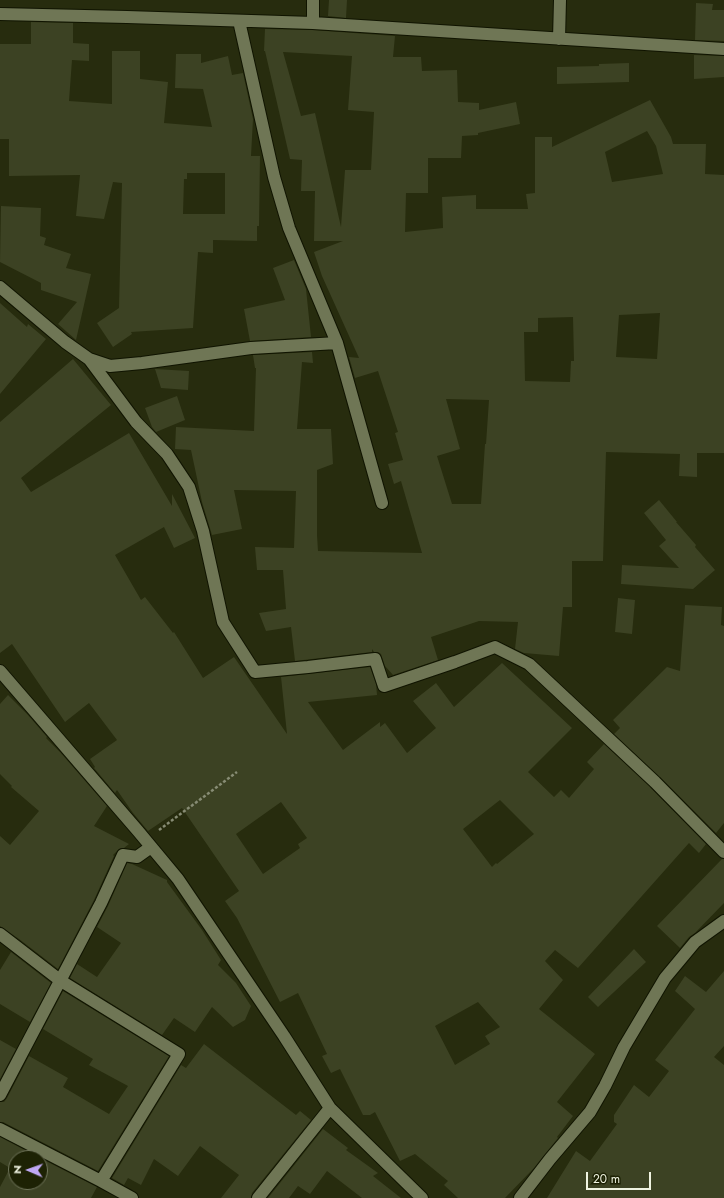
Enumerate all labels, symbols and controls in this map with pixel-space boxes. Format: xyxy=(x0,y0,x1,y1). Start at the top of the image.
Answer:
north arrow xyxy=(8,1150,48,1190)
scale bar xyxy=(588,1164,653,1190)
text: N xyxy=(9,1165,25,1174)
text: 20 m xyxy=(593,1170,620,1188)

